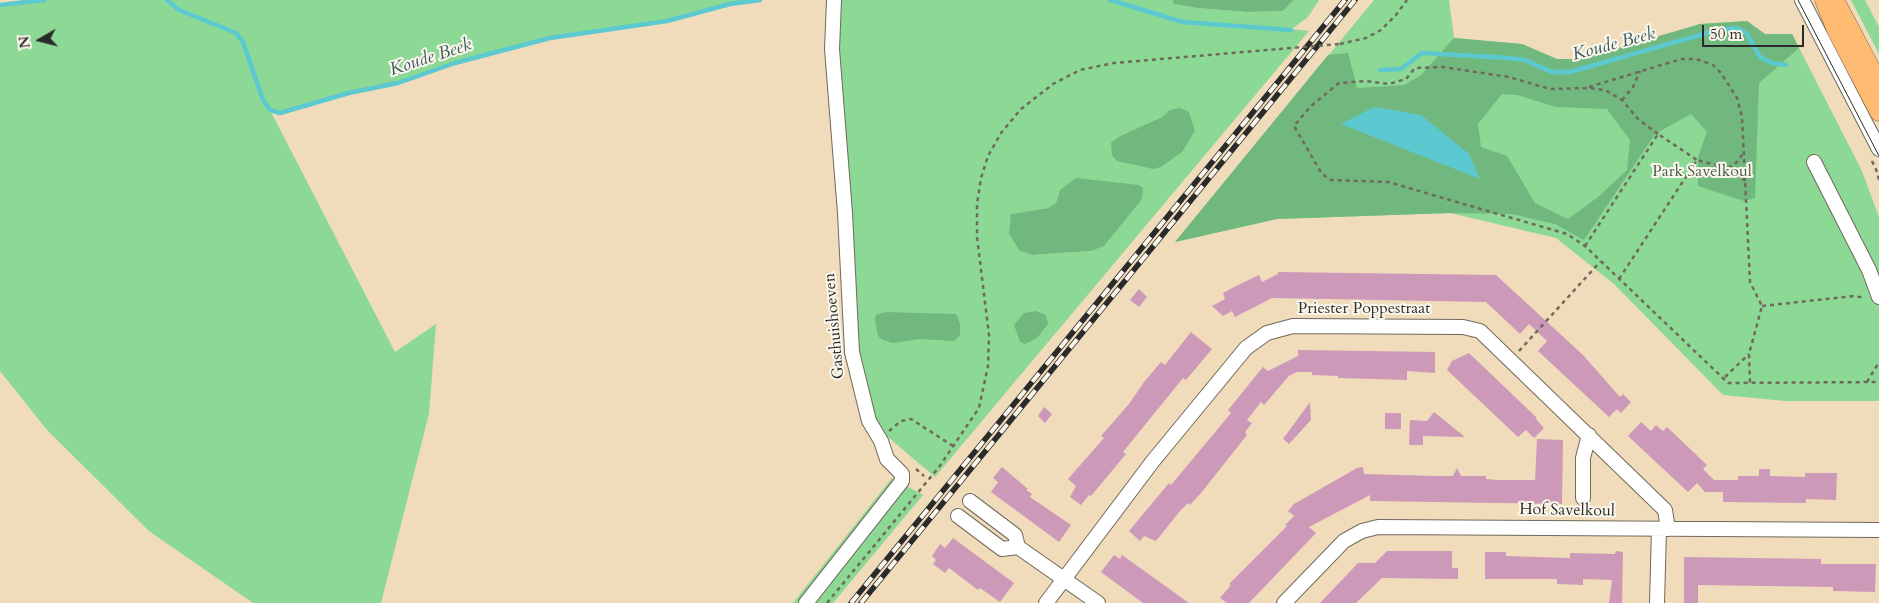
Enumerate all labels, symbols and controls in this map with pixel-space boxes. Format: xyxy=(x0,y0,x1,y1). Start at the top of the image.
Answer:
north arrow xyxy=(15,15,65,65)
scale bar xyxy=(1704,15,1806,47)
water label: Koude Beek xyxy=(1570,24,1658,66)
text: 50 m xyxy=(1710,24,1742,44)
text: N xyxy=(14,35,35,49)
water label: Koude Beek xyxy=(387,35,475,81)
park label: Park Savelkoul xyxy=(1652,162,1752,182)
street label: Gasthuishoeven xyxy=(821,272,849,380)
street label: Priester Poppestraat xyxy=(1298,299,1430,319)
street label: Hof Savelkoul xyxy=(1519,501,1615,521)

